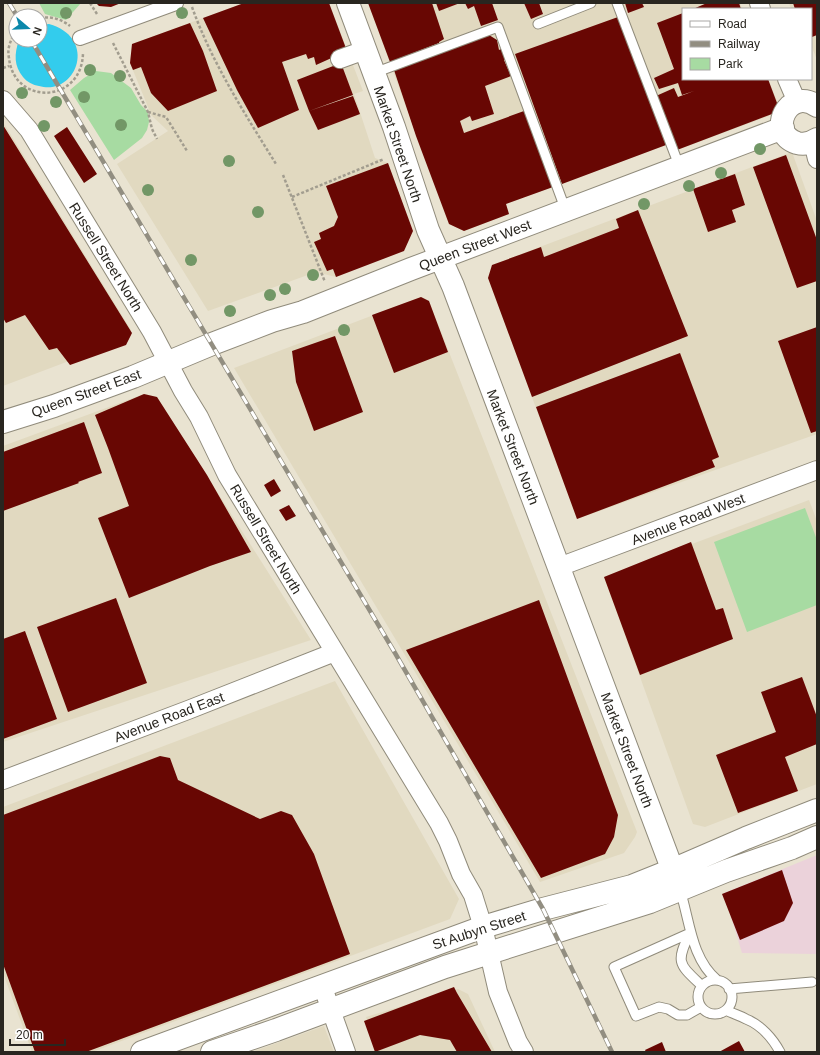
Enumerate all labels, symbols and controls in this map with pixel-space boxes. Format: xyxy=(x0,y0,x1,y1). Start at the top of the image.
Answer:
north arrow xyxy=(8,8,48,48)
legend xyxy=(682,8,812,80)
text: Road xyxy=(718,17,747,31)
text: N xyxy=(30,26,44,37)
text: Railway xyxy=(718,37,760,51)
text: Park xyxy=(718,57,744,71)
street label: Market Street North xyxy=(371,84,425,204)
street label: Russell Street North xyxy=(66,200,146,314)
street label: Queen Street West xyxy=(417,216,533,274)
street label: Queen Street East xyxy=(29,366,143,420)
street label: Market Street North xyxy=(484,387,542,507)
street label: Russell Street North xyxy=(227,481,305,597)
street label: Avenue Road West xyxy=(629,490,747,548)
street label: Avenue Road East xyxy=(112,689,226,745)
street label: Market Street North xyxy=(598,690,656,810)
street label: St Aubyn Street xyxy=(430,907,528,953)
scale bar xyxy=(10,1021,65,1047)
text: 20 m xyxy=(16,1028,43,1042)

